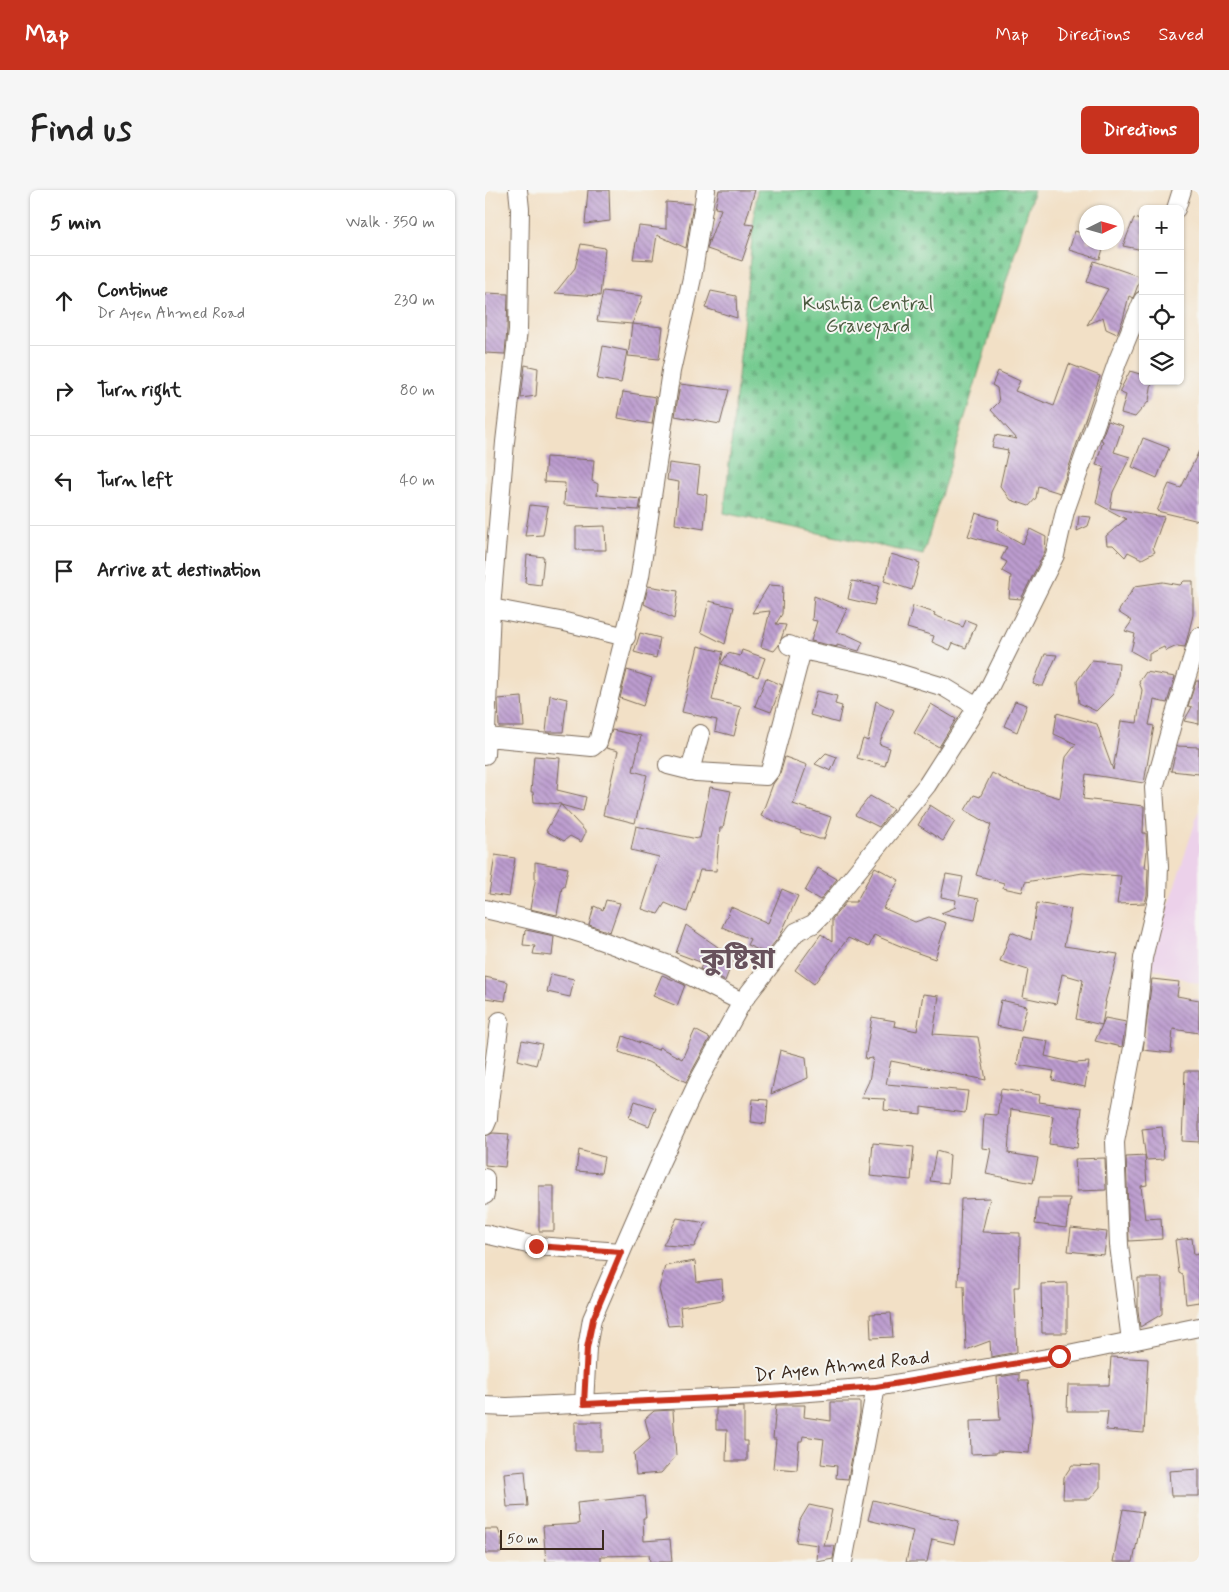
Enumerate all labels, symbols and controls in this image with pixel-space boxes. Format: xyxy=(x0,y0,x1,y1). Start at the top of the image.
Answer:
text: Map xyxy=(25,20,69,51)
text: Map xyxy=(996,23,1029,47)
text: Directions xyxy=(1057,23,1131,47)
text: Saved xyxy=(1159,23,1204,47)
button: Directions xyxy=(1081,106,1199,154)
text: Find us xyxy=(30,107,132,153)
north arrow xyxy=(1079,205,1124,250)
map controls xyxy=(1139,205,1184,385)
button: + xyxy=(1139,205,1184,250)
text: 5 min xyxy=(50,209,102,237)
text: Walk · 350 m xyxy=(346,212,435,233)
button: − xyxy=(1139,250,1184,295)
text: Continue xyxy=(97,278,168,303)
icon: ahead xyxy=(50,287,78,315)
text: 230 m xyxy=(394,290,435,311)
park label: Kushtia Central Graveyard xyxy=(803,292,934,340)
button: locate xyxy=(1139,295,1184,340)
text: Dr Ayen Ahmed Road xyxy=(97,303,245,324)
button: layers xyxy=(1139,340,1184,385)
icon: right xyxy=(50,377,78,405)
text: Turn right xyxy=(97,378,181,403)
text: 80 m xyxy=(400,380,435,401)
icon: left xyxy=(50,467,78,495)
text: Turn left xyxy=(97,468,173,493)
text: 40 m xyxy=(399,470,435,491)
icon: arrive xyxy=(50,557,78,585)
text: Arrive at destination xyxy=(97,558,261,583)
district label: কুষ্টিয়া xyxy=(700,941,776,979)
route end xyxy=(525,1235,548,1258)
street label: Dr Ayen Ahmed Road xyxy=(753,1345,931,1388)
route start xyxy=(1048,1345,1071,1368)
scale bar xyxy=(500,1527,604,1550)
text: 50 m xyxy=(507,1530,538,1548)

